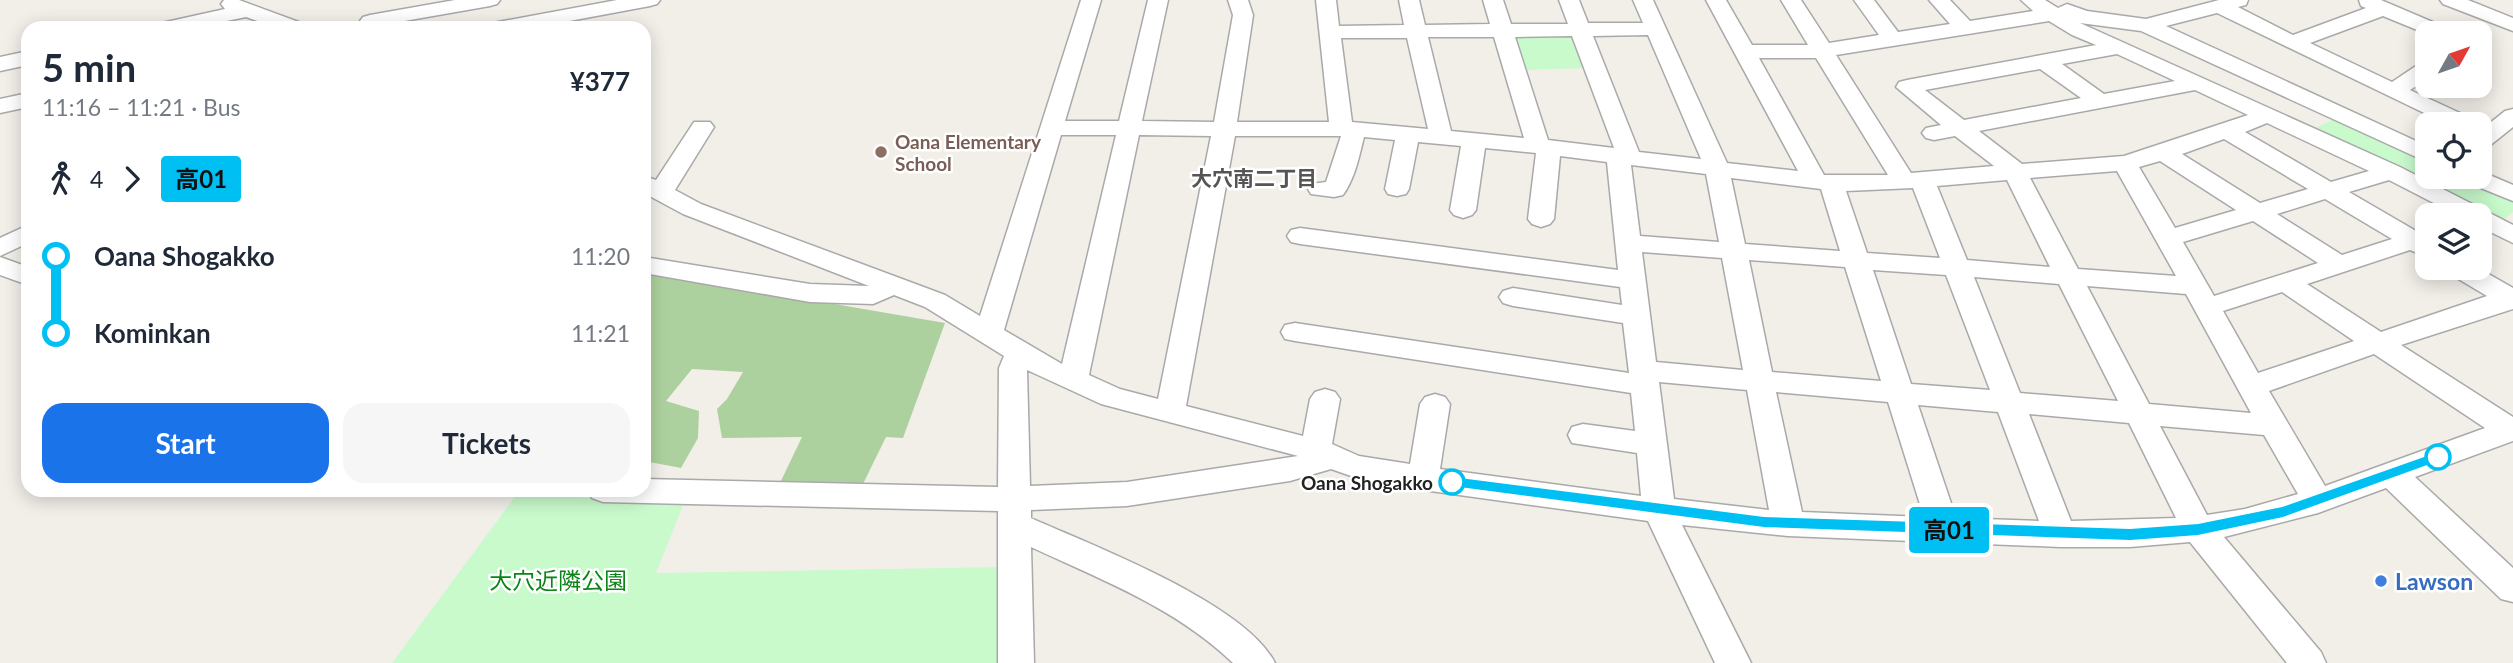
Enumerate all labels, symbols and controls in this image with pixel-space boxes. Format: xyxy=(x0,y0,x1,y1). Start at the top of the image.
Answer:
north arrow xyxy=(2415,21,2492,98)
map controls xyxy=(2415,21,2492,280)
text: 5 min xyxy=(42,44,136,90)
text: ¥377 xyxy=(570,65,630,97)
text: 11:16 – 11:21 · Bus xyxy=(42,93,241,121)
button: locate xyxy=(2415,112,2492,189)
place label: Oana Elementary School xyxy=(895,130,1042,175)
marker: Oana Elementary School xyxy=(873,144,889,160)
icon: walk xyxy=(42,160,80,198)
icon: forward xyxy=(113,160,151,198)
text: 高01 xyxy=(175,164,227,193)
text: 4 xyxy=(90,165,103,193)
district label: 大穴南二丁目 xyxy=(1191,165,1317,190)
button: layers xyxy=(2415,203,2492,280)
text: Oana Shogakko xyxy=(94,240,275,272)
text: 11:20 xyxy=(571,242,630,270)
text: Kominkan xyxy=(94,317,211,349)
text: 11:21 xyxy=(571,319,630,347)
button: Start xyxy=(42,403,329,483)
button: Tickets xyxy=(343,403,630,483)
unlabelled marker xyxy=(2425,444,2451,470)
marker: Oana Shogakko xyxy=(1439,469,1465,495)
place label: Oana Shogakko xyxy=(1301,471,1433,494)
line badge: 高01 xyxy=(1909,507,1989,553)
text: 高01 xyxy=(1923,515,1975,544)
park label: 大穴近隣公園 xyxy=(489,566,627,594)
place label: Lawson xyxy=(2395,567,2473,595)
marker: Lawson xyxy=(2373,573,2389,589)

